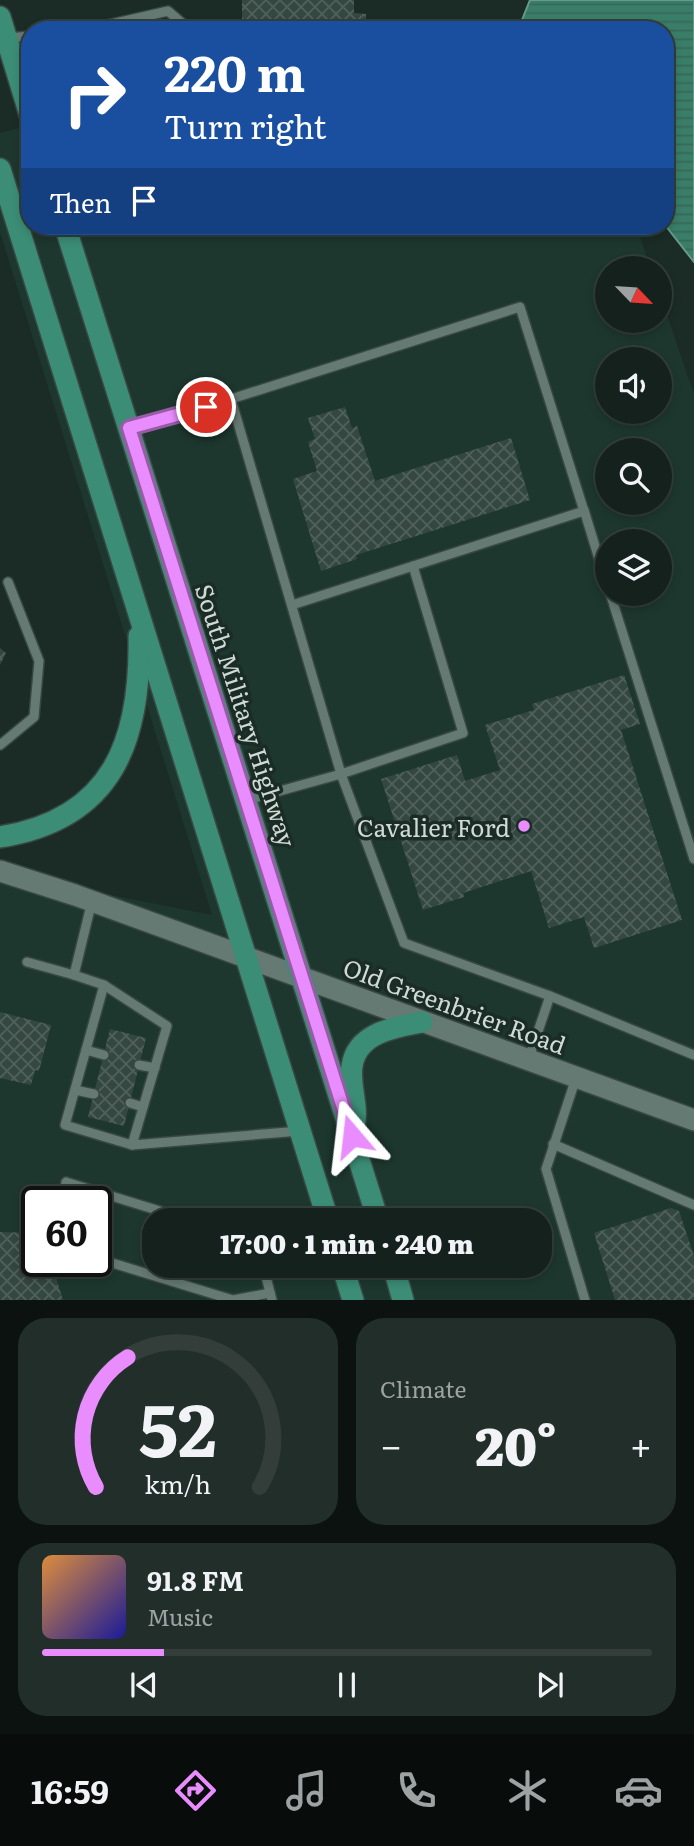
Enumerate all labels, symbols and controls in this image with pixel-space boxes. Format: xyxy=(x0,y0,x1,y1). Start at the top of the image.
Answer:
text: 220 m xyxy=(164,34,305,107)
icon: right xyxy=(49,49,140,140)
text: Turn right xyxy=(164,101,326,149)
text: Then xyxy=(49,182,111,221)
icon: arrive xyxy=(125,182,163,220)
north arrow xyxy=(595,256,672,332)
map controls xyxy=(595,256,672,606)
button: sound xyxy=(595,347,672,424)
pin xyxy=(176,377,236,437)
icon: arrive xyxy=(187,388,225,426)
button: search xyxy=(595,438,672,515)
button: layers xyxy=(595,529,672,606)
street label: South Military Highway xyxy=(188,579,306,851)
place label: Cavalier Ford xyxy=(357,809,510,844)
marker: Cavalier Ford xyxy=(516,818,532,834)
street label: Old Greenbrier Road xyxy=(339,948,571,1062)
position arrow xyxy=(315,1099,389,1173)
speed limit sign: 60 xyxy=(21,1186,112,1277)
text: 17:00 · 1 min · 240 m xyxy=(220,1223,474,1262)
text: Climate xyxy=(380,1371,466,1405)
text: 52 xyxy=(139,1372,217,1480)
text: 20° xyxy=(475,1405,557,1482)
text: − xyxy=(380,1415,402,1472)
text: + xyxy=(630,1415,652,1472)
text: km/h xyxy=(145,1465,211,1502)
text: 91.8 FM xyxy=(147,1560,244,1599)
text: Music xyxy=(147,1599,213,1633)
icon: previous xyxy=(125,1666,163,1704)
icon: pause xyxy=(328,1666,366,1704)
icon: next xyxy=(531,1666,569,1704)
text: 16:59 xyxy=(31,1766,109,1814)
icon: directions xyxy=(171,1766,220,1815)
icon: music xyxy=(282,1766,331,1815)
icon: phone xyxy=(392,1766,441,1815)
icon: climate xyxy=(503,1766,552,1815)
icon: car xyxy=(614,1766,663,1815)

